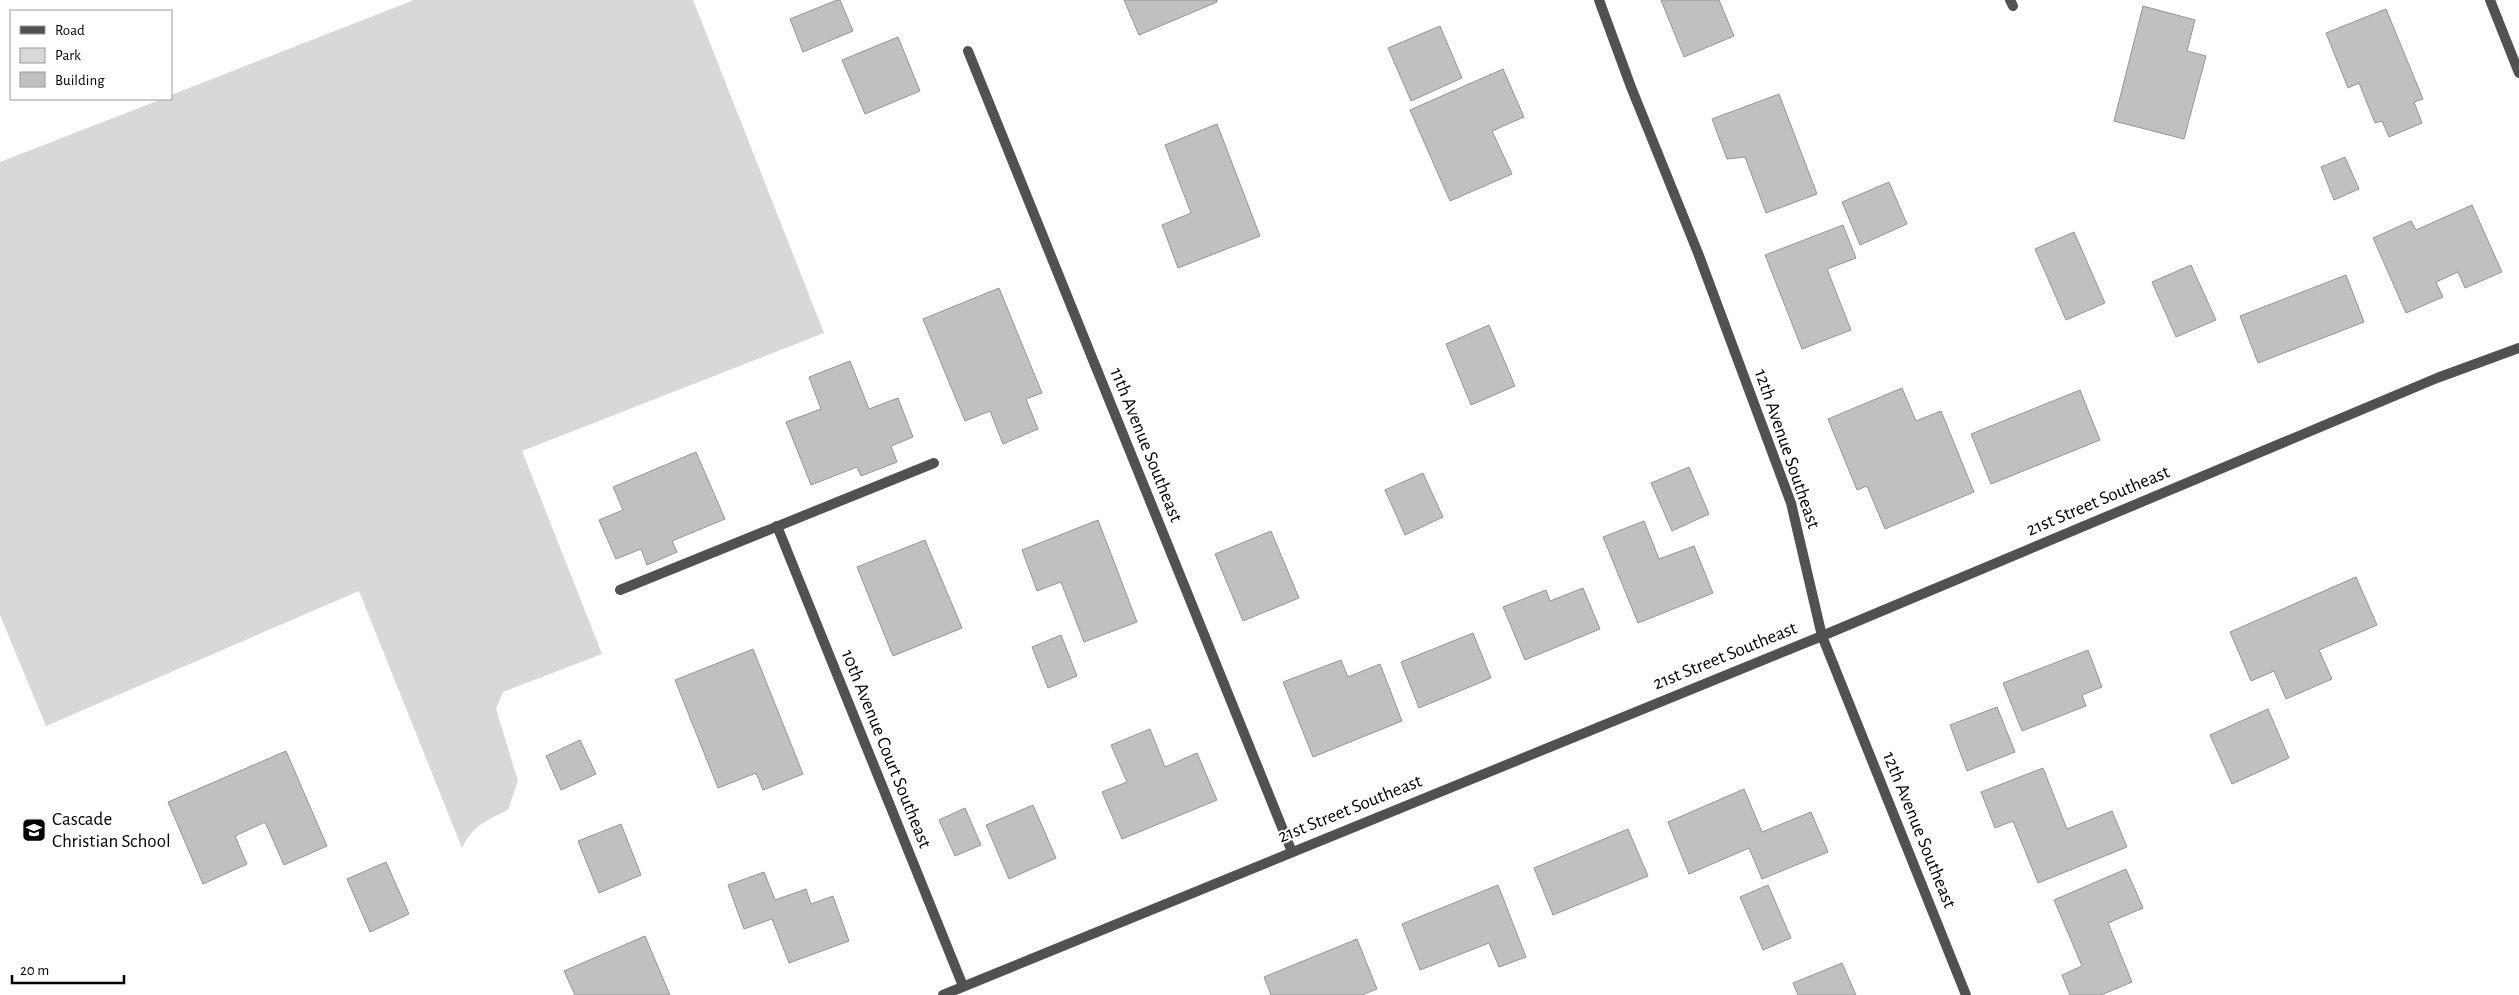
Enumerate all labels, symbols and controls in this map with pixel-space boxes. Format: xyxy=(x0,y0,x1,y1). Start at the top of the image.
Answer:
legend xyxy=(10,10,172,100)
text: Road xyxy=(55,23,85,38)
text: Park xyxy=(55,48,81,63)
text: Building xyxy=(55,73,105,88)
street label: 11th Avenue Southeast xyxy=(1106,365,1186,525)
street label: 12th Avenue Southeast xyxy=(1751,367,1823,531)
street label: 21st Street Southeast xyxy=(2024,462,2172,540)
street label: 21st Street Southeast xyxy=(1650,618,1800,694)
street label: 10th Avenue Court Southeast xyxy=(837,647,935,851)
street label: 12th Avenue Southeast xyxy=(1879,749,1959,911)
street label: 21st Street Southeast xyxy=(1275,771,1425,847)
place label: Cascade Christian School xyxy=(52,810,171,851)
school or university icon: Cascade Christian School xyxy=(21,817,47,843)
scale bar xyxy=(12,952,125,984)
text: 20 m xyxy=(20,963,49,978)

